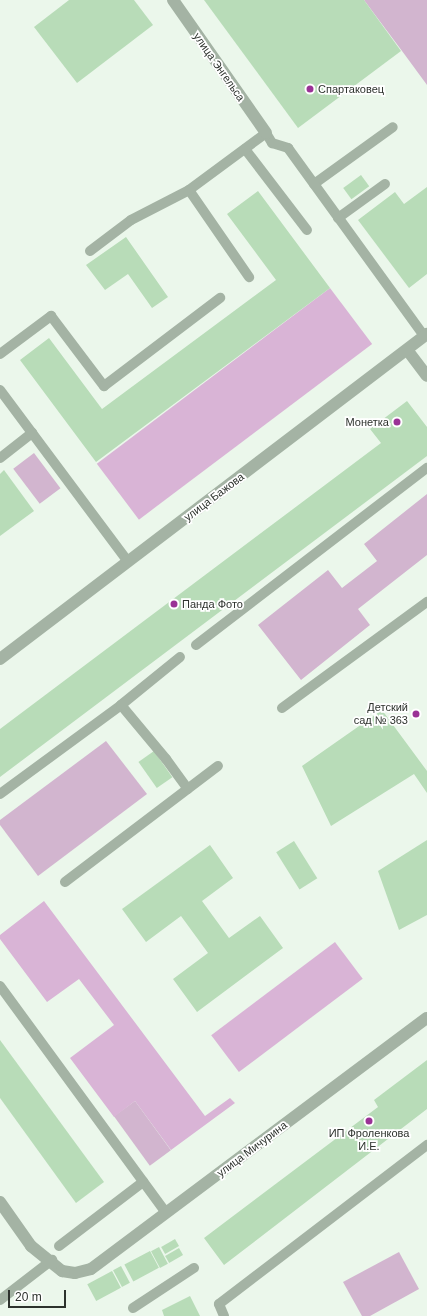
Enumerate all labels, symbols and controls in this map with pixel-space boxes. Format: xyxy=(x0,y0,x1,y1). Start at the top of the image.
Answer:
street label: улица Энгельса xyxy=(190,30,248,104)
place label: Спартаковец xyxy=(318,82,384,96)
marker: Спартаковец xyxy=(305,84,315,94)
place label: Монетка xyxy=(346,415,389,429)
marker: Монетка xyxy=(392,417,402,427)
street label: улица Бажова xyxy=(181,470,247,524)
place label: Панда Фото xyxy=(182,597,243,611)
marker: Панда Фото xyxy=(169,599,179,609)
place label: Детский сад № 363 xyxy=(354,701,408,727)
marker: Детский сад № 363 xyxy=(411,709,421,719)
marker: ИП Фроленкова И.Е. xyxy=(364,1116,374,1126)
street label: улица Мичурина xyxy=(214,1118,290,1180)
place label: ИП Фроленкова И.Е. xyxy=(329,1127,409,1153)
scale bar xyxy=(10,1282,68,1308)
text: 20 m xyxy=(15,1290,42,1304)

